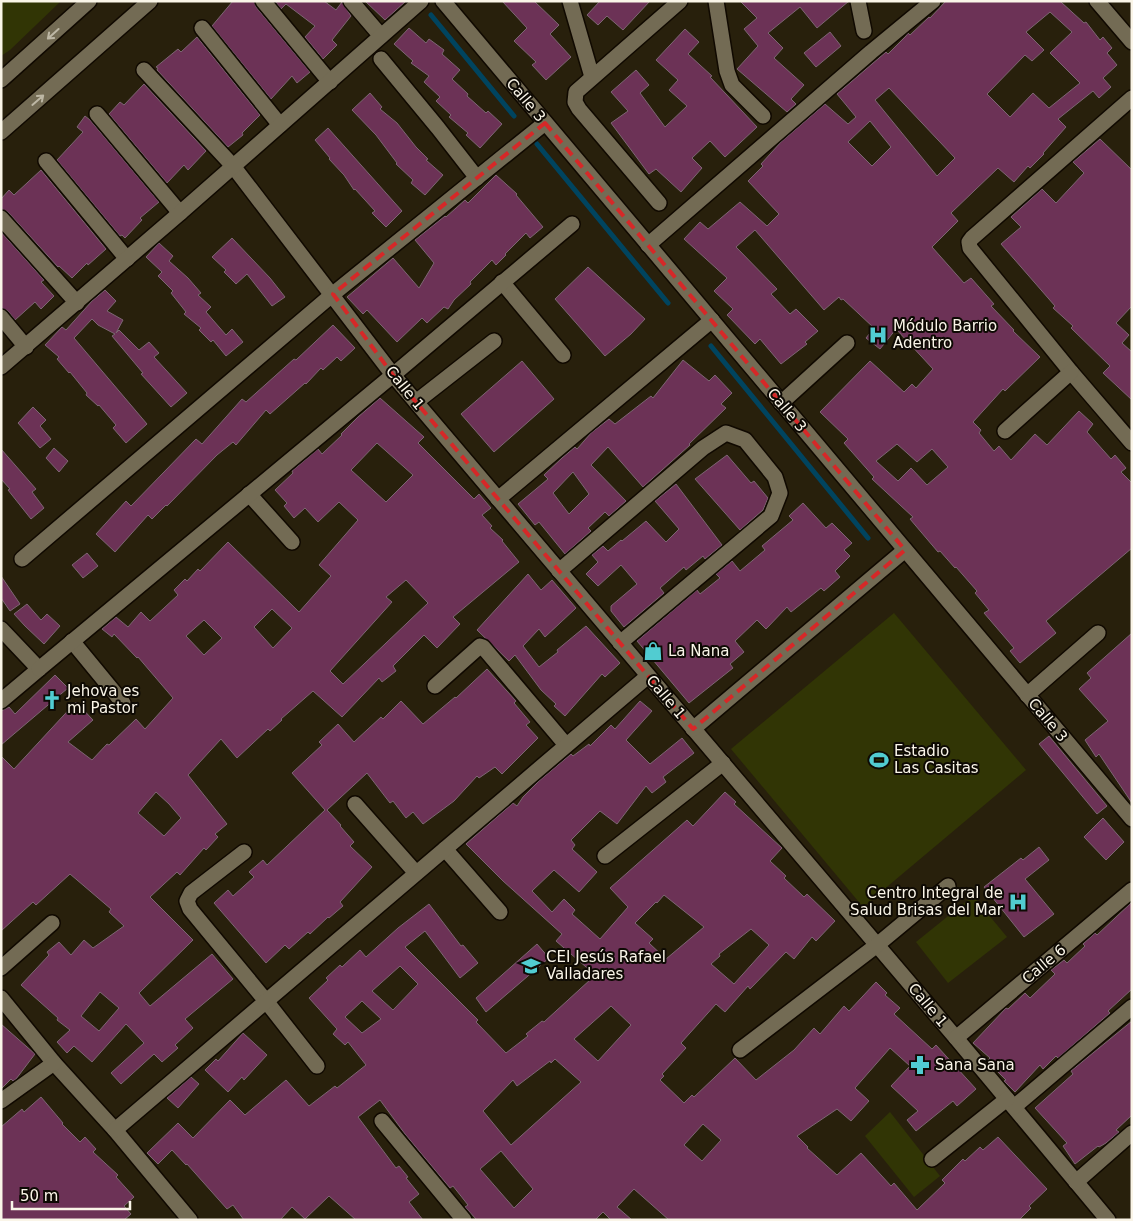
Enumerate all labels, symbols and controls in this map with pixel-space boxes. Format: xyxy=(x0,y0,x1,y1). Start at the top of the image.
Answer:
one-way arrow xyxy=(46,28,59,40)
street label: Calle 3 xyxy=(503,74,549,126)
one-way arrow xyxy=(31,94,44,105)
place label: Módulo Barrio Adentro xyxy=(893,317,997,352)
hospital icon: Módulo Barrio Adentro xyxy=(867,324,889,346)
street label: Calle 1 xyxy=(382,362,428,414)
street label: Calle 3 xyxy=(764,384,810,436)
shop icon: La Nana xyxy=(642,640,664,662)
place label: La Nana xyxy=(668,642,729,660)
street label: Calle 1 xyxy=(643,671,689,723)
place label: Jehova es mi Pastor xyxy=(66,682,139,717)
church icon: Jehova es mi Pastor xyxy=(41,689,63,711)
street label: Calle 3 xyxy=(1025,694,1071,746)
place label: Estadio Las Casitas xyxy=(894,742,979,777)
sports icon: Estadio Las Casitas xyxy=(868,749,890,771)
place label: Centro Integral de Salud Brisas del Mar xyxy=(850,884,1004,919)
hospital icon: Centro Integral de Salud Brisas del Mar xyxy=(1007,891,1029,913)
street label: Calle 6 xyxy=(1018,941,1070,987)
place label: CEI Jesús Rafael Valladares xyxy=(546,948,666,983)
school or university icon: CEI Jesús Rafael Valladares xyxy=(520,955,542,977)
street label: Calle 1 xyxy=(905,979,951,1031)
pharmacy icon: Sana Sana xyxy=(909,1054,931,1076)
place label: Sana Sana xyxy=(935,1056,1015,1074)
scale bar xyxy=(12,1178,130,1210)
text: 50 m xyxy=(20,1187,58,1205)

